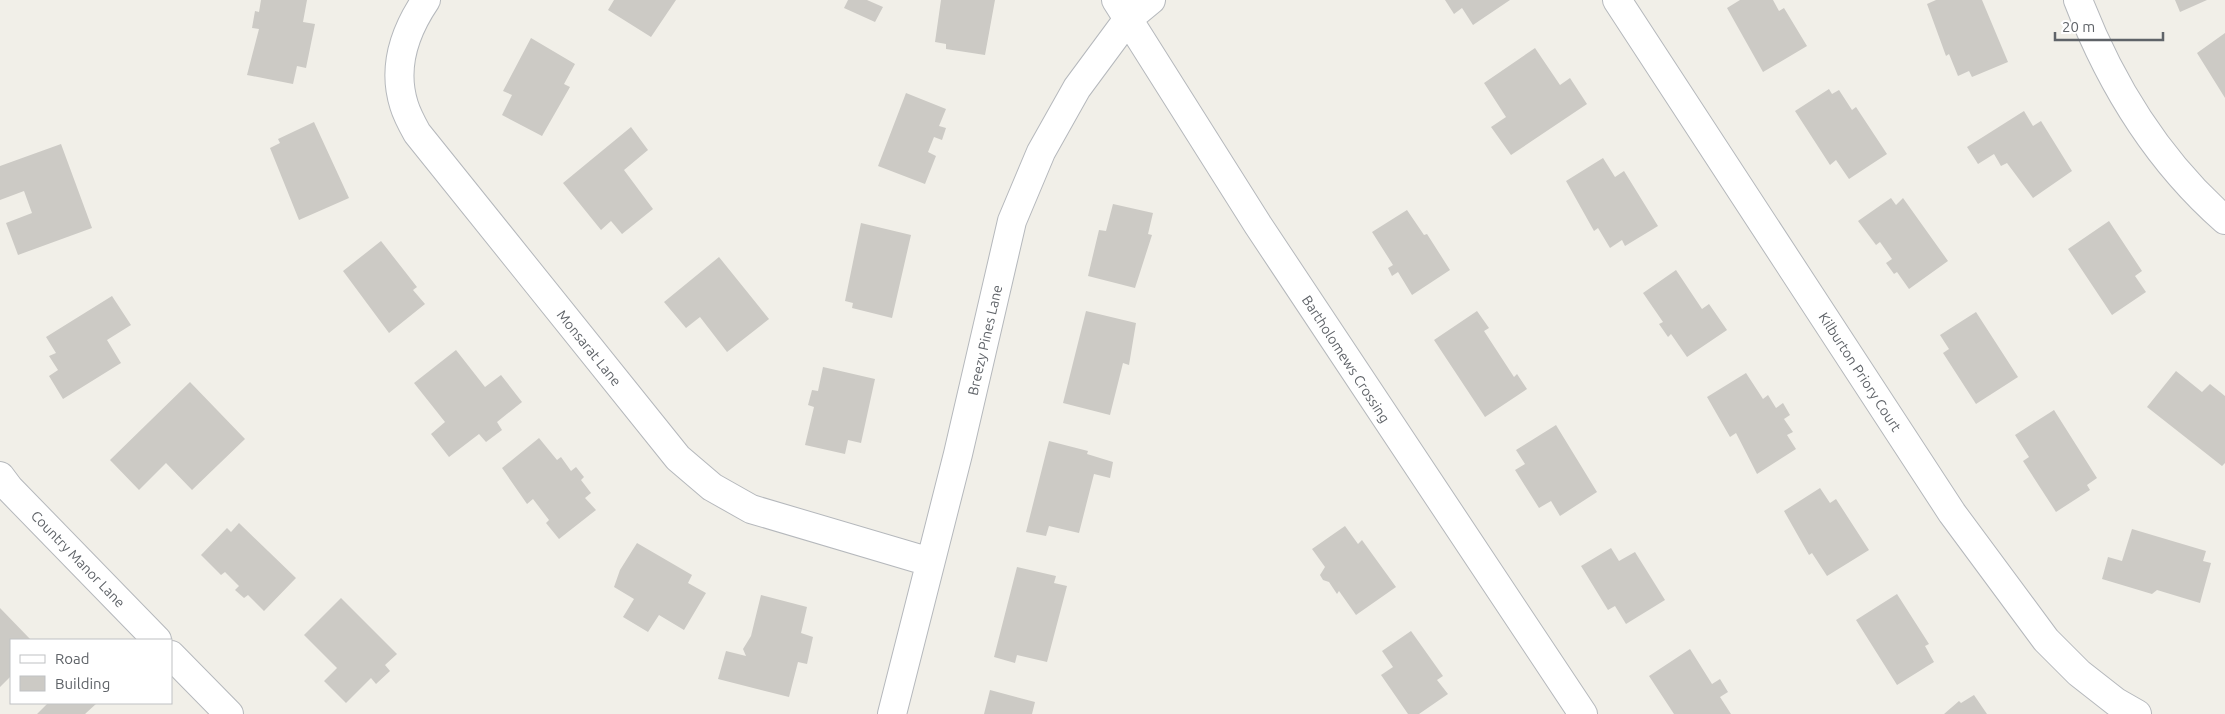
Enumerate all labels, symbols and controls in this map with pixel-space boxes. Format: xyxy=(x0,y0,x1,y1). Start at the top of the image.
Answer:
scale bar xyxy=(2055,10,2162,42)
text: 20 m xyxy=(2062,18,2095,35)
street label: Breezy Pines Lane xyxy=(965,283,1005,397)
street label: Bartholomews Crossing xyxy=(1299,292,1393,426)
street label: Monsarat Lane xyxy=(554,307,624,389)
street label: Kilburton Priory Court xyxy=(1816,310,1905,435)
street label: Country Manor Lane xyxy=(28,507,128,611)
legend xyxy=(10,639,172,704)
text: Road xyxy=(55,650,90,667)
text: Building xyxy=(55,675,110,692)

